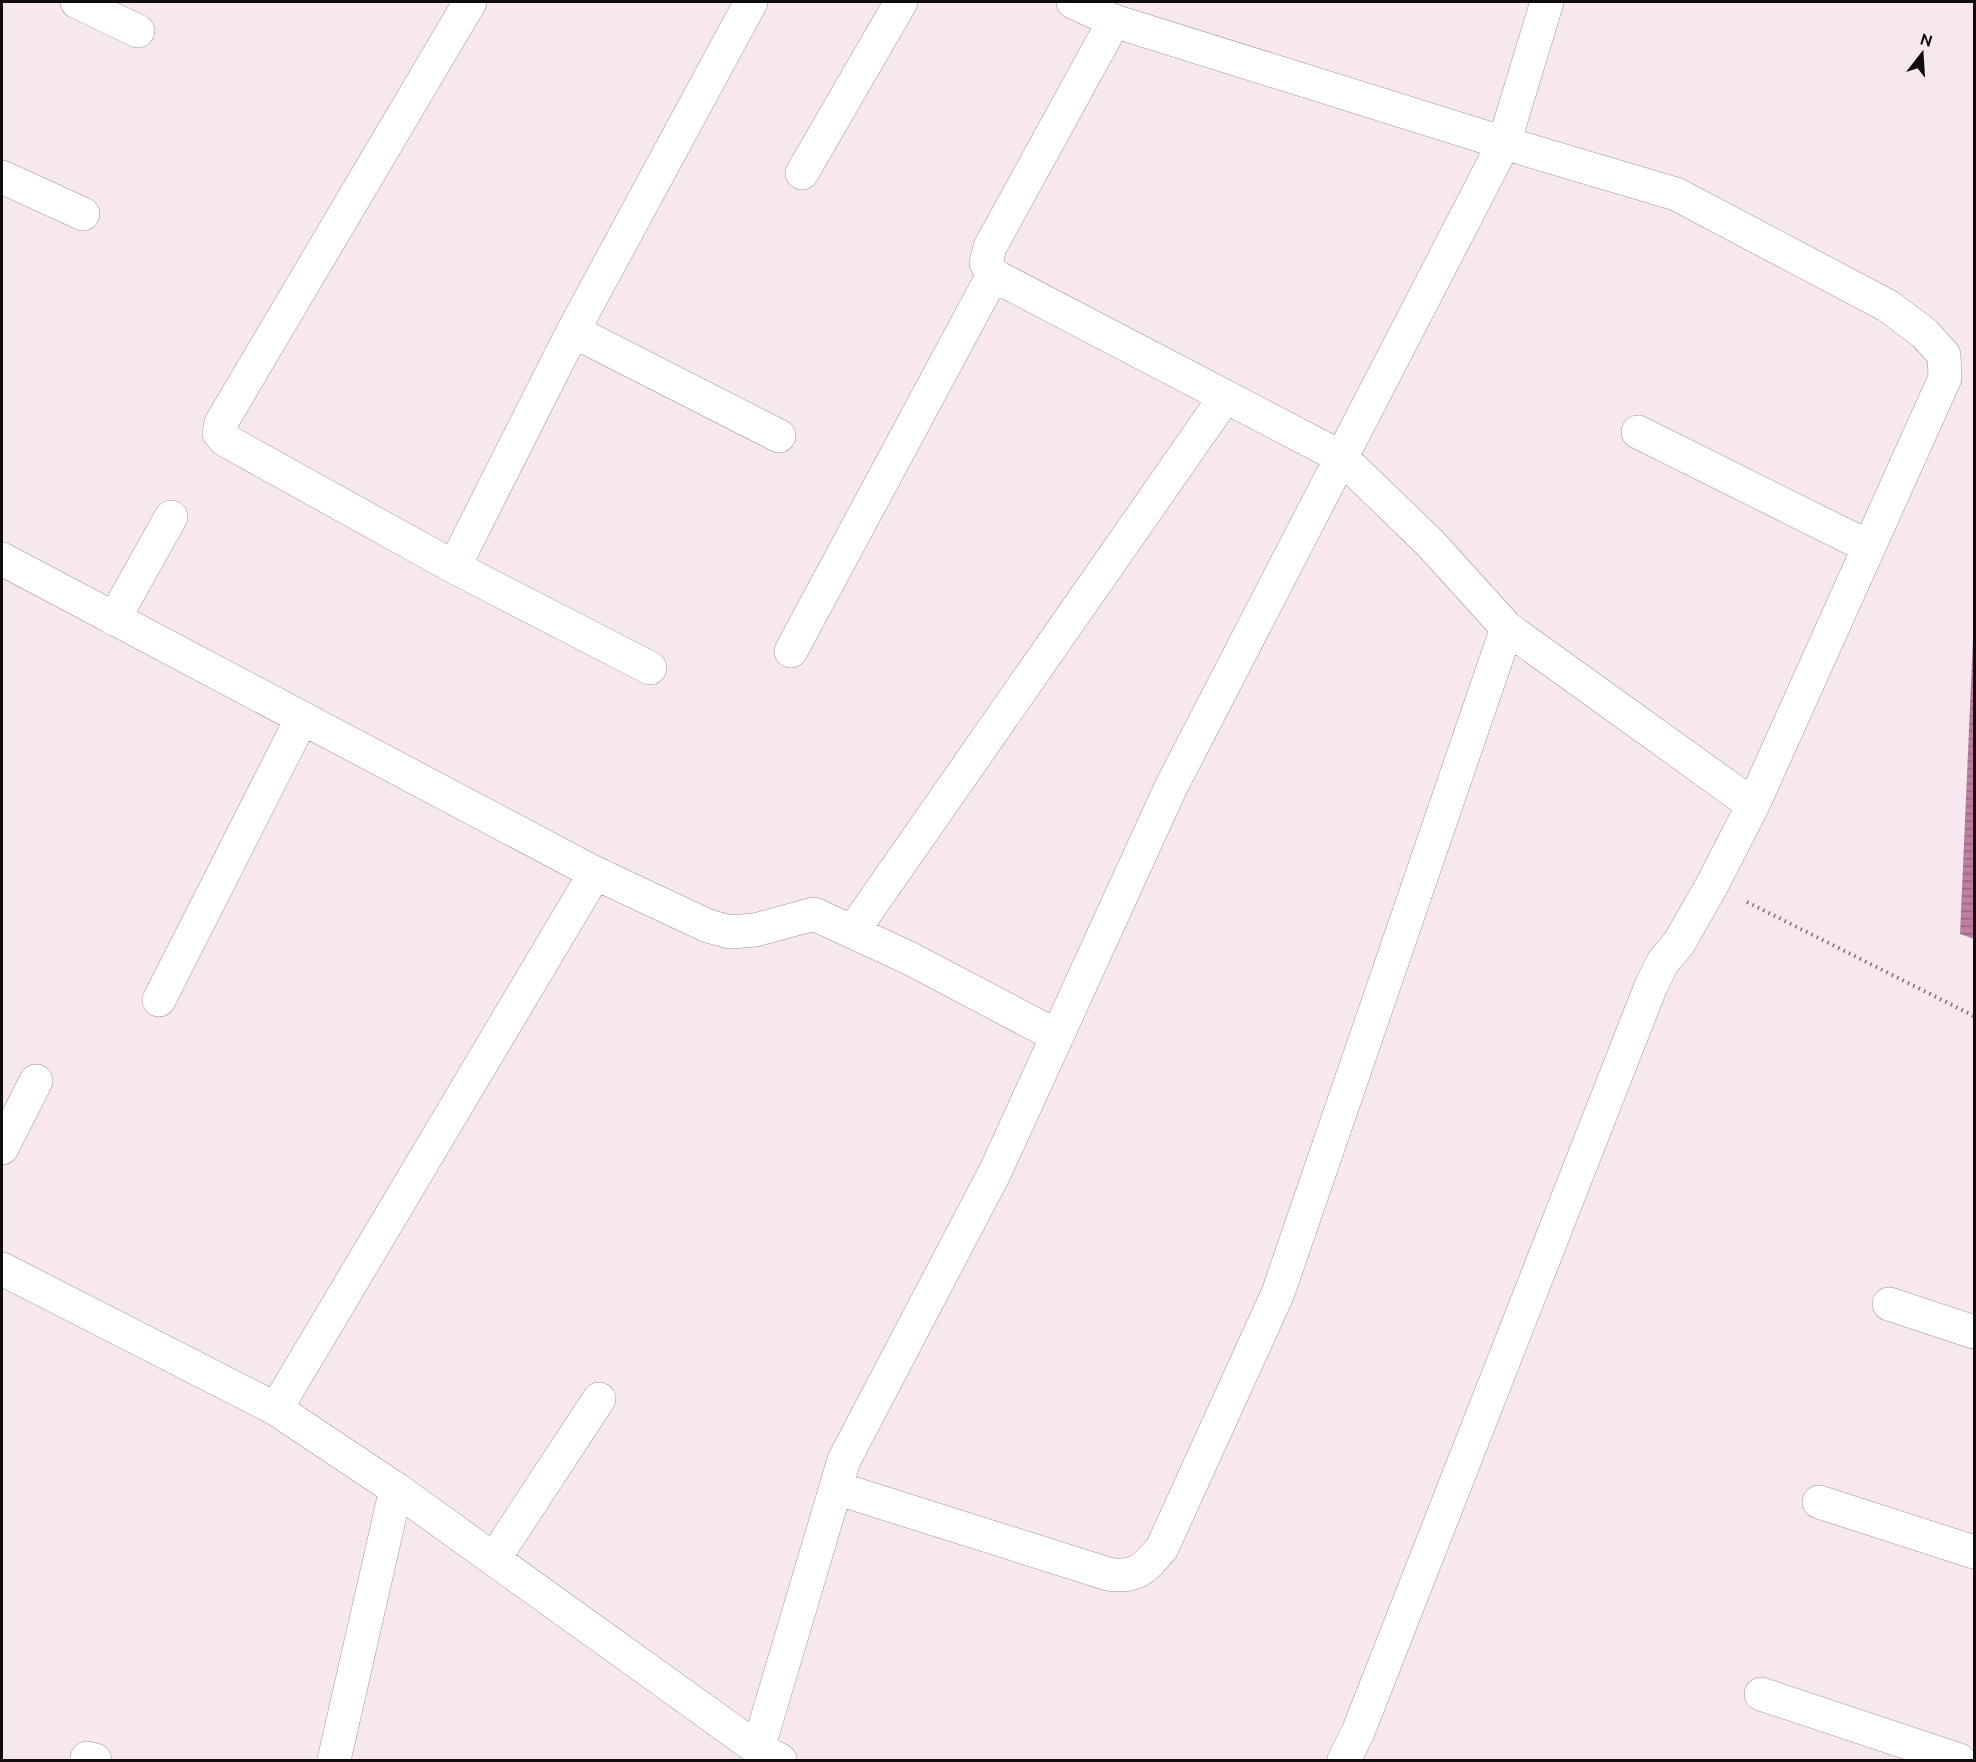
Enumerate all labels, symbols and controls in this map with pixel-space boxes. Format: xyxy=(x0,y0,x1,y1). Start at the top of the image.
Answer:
north arrow xyxy=(1892,24,1952,84)
text: N xyxy=(1918,29,1935,50)

